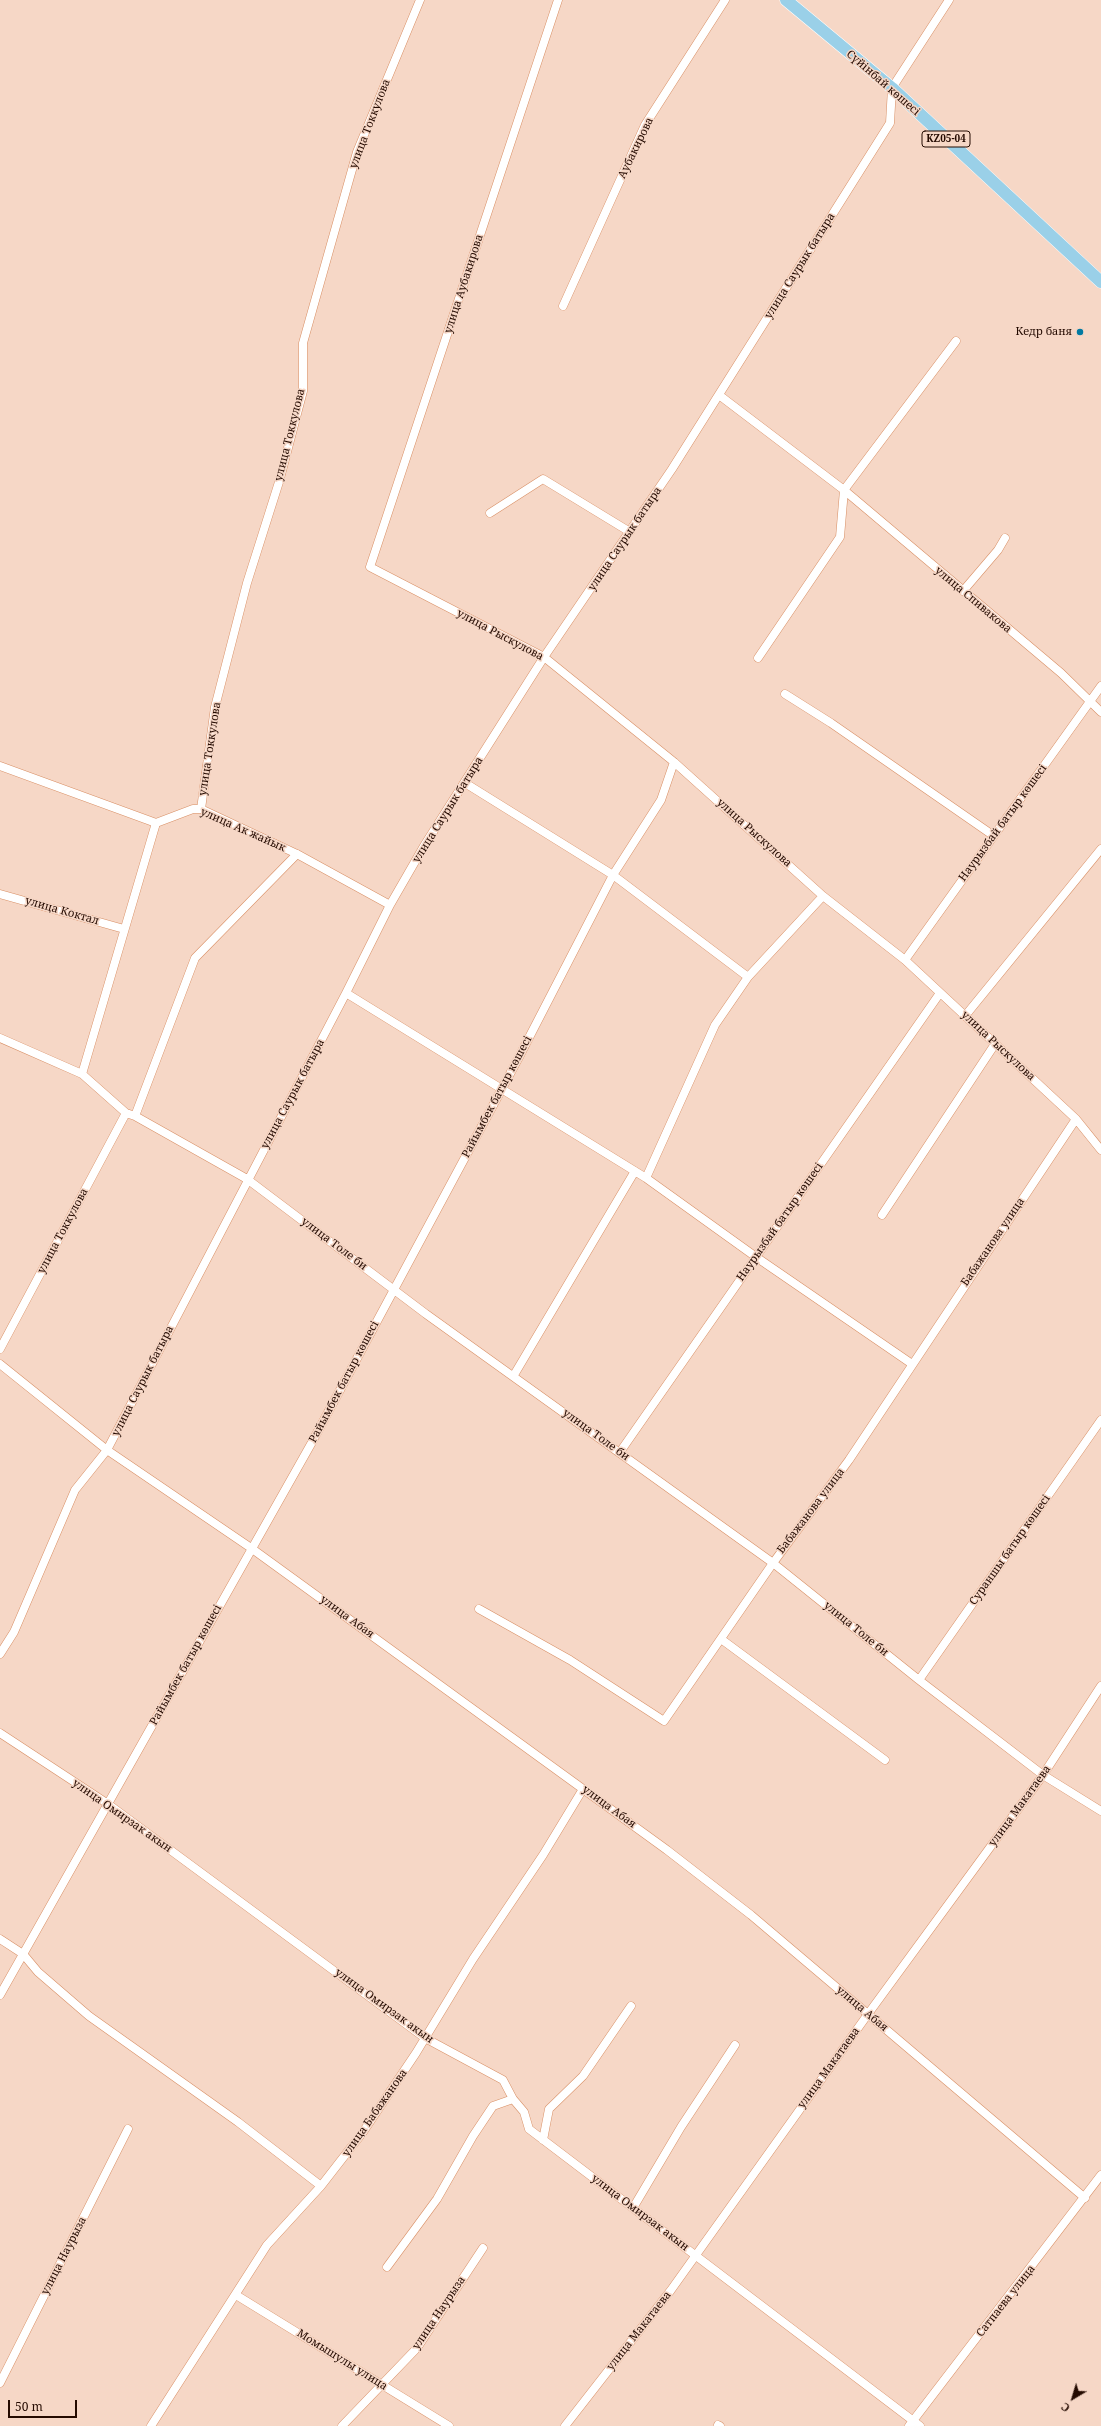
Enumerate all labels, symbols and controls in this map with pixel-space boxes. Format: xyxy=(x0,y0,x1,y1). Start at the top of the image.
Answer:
street label: Сүйінбай көшесі xyxy=(844,48,922,118)
street label: улица Токкулова xyxy=(347,77,393,171)
street label: Аубакирова xyxy=(616,115,656,181)
road number: KZ05-04 xyxy=(922,131,970,147)
street label: улица Саурык батыра xyxy=(762,211,838,321)
street label: улица Аубакирова xyxy=(442,233,486,335)
place label: Кедр баня xyxy=(1015,325,1072,339)
marker: Кедр баня xyxy=(1075,327,1085,337)
street label: улица Токкулова xyxy=(272,387,308,483)
street label: улица Саурык батыра xyxy=(585,485,665,593)
street label: улица Спивакова xyxy=(932,564,1014,636)
street label: улица Рыскулова xyxy=(454,607,546,663)
street label: улица Токкулова xyxy=(196,701,224,797)
street label: улица Саурык батыра xyxy=(410,755,486,865)
street label: Наурызбай батыр көшесі xyxy=(956,762,1050,884)
street label: улица Рыскулова xyxy=(714,796,794,870)
street label: улица Ак жайык xyxy=(198,805,288,855)
street label: улица Коктал xyxy=(24,894,100,928)
street label: улица Рыскулова xyxy=(958,1008,1038,1084)
street label: Райымбек батыр көшесі xyxy=(459,1034,535,1160)
street label: улица Саурык батыра xyxy=(258,1037,328,1151)
street label: Наурызбай батыр көшесі xyxy=(734,1160,826,1284)
street label: улица Токкулова xyxy=(35,1186,91,1276)
street label: Бабажанова улица xyxy=(958,1195,1028,1289)
street label: улица Толе би xyxy=(298,1215,370,1273)
street label: Райымбек батыр көшесі xyxy=(306,1319,382,1445)
street label: улица Саурык батыра xyxy=(109,1324,177,1438)
street label: улица Толе би xyxy=(560,1406,632,1464)
street label: Бабажанова улица xyxy=(774,1466,848,1556)
street label: Сураншы батыр көшесі xyxy=(967,1492,1053,1608)
street label: улица Абая xyxy=(317,1593,377,1641)
street label: улица Толе би xyxy=(821,1599,891,1659)
street label: Райымбек батыр көшесі xyxy=(147,1602,225,1728)
street label: улица Макатаева xyxy=(986,1763,1054,1849)
street label: улица Омирзак акын xyxy=(70,1777,174,1855)
street label: улица Абая xyxy=(579,1783,639,1831)
street label: улица Омирзак акын xyxy=(332,1966,436,2046)
street label: улица Абая xyxy=(833,1984,891,2034)
street label: улица Макатаева xyxy=(795,2025,863,2111)
street label: улица Бабажанова xyxy=(340,2067,410,2159)
street label: улица Омирзак акын xyxy=(589,2172,691,2254)
street label: улица Наурыза xyxy=(39,2215,89,2297)
street label: Сатпаева улица xyxy=(974,2262,1038,2340)
street label: улица Наурыза xyxy=(410,2274,468,2352)
street label: улица Макатаева xyxy=(604,2289,674,2373)
street label: Момышулы улица xyxy=(294,2327,390,2393)
north arrow xyxy=(1053,2378,1093,2418)
scale bar xyxy=(10,2392,79,2418)
text: 50 m xyxy=(15,2398,43,2415)
text: С xyxy=(1058,2400,1073,2416)

